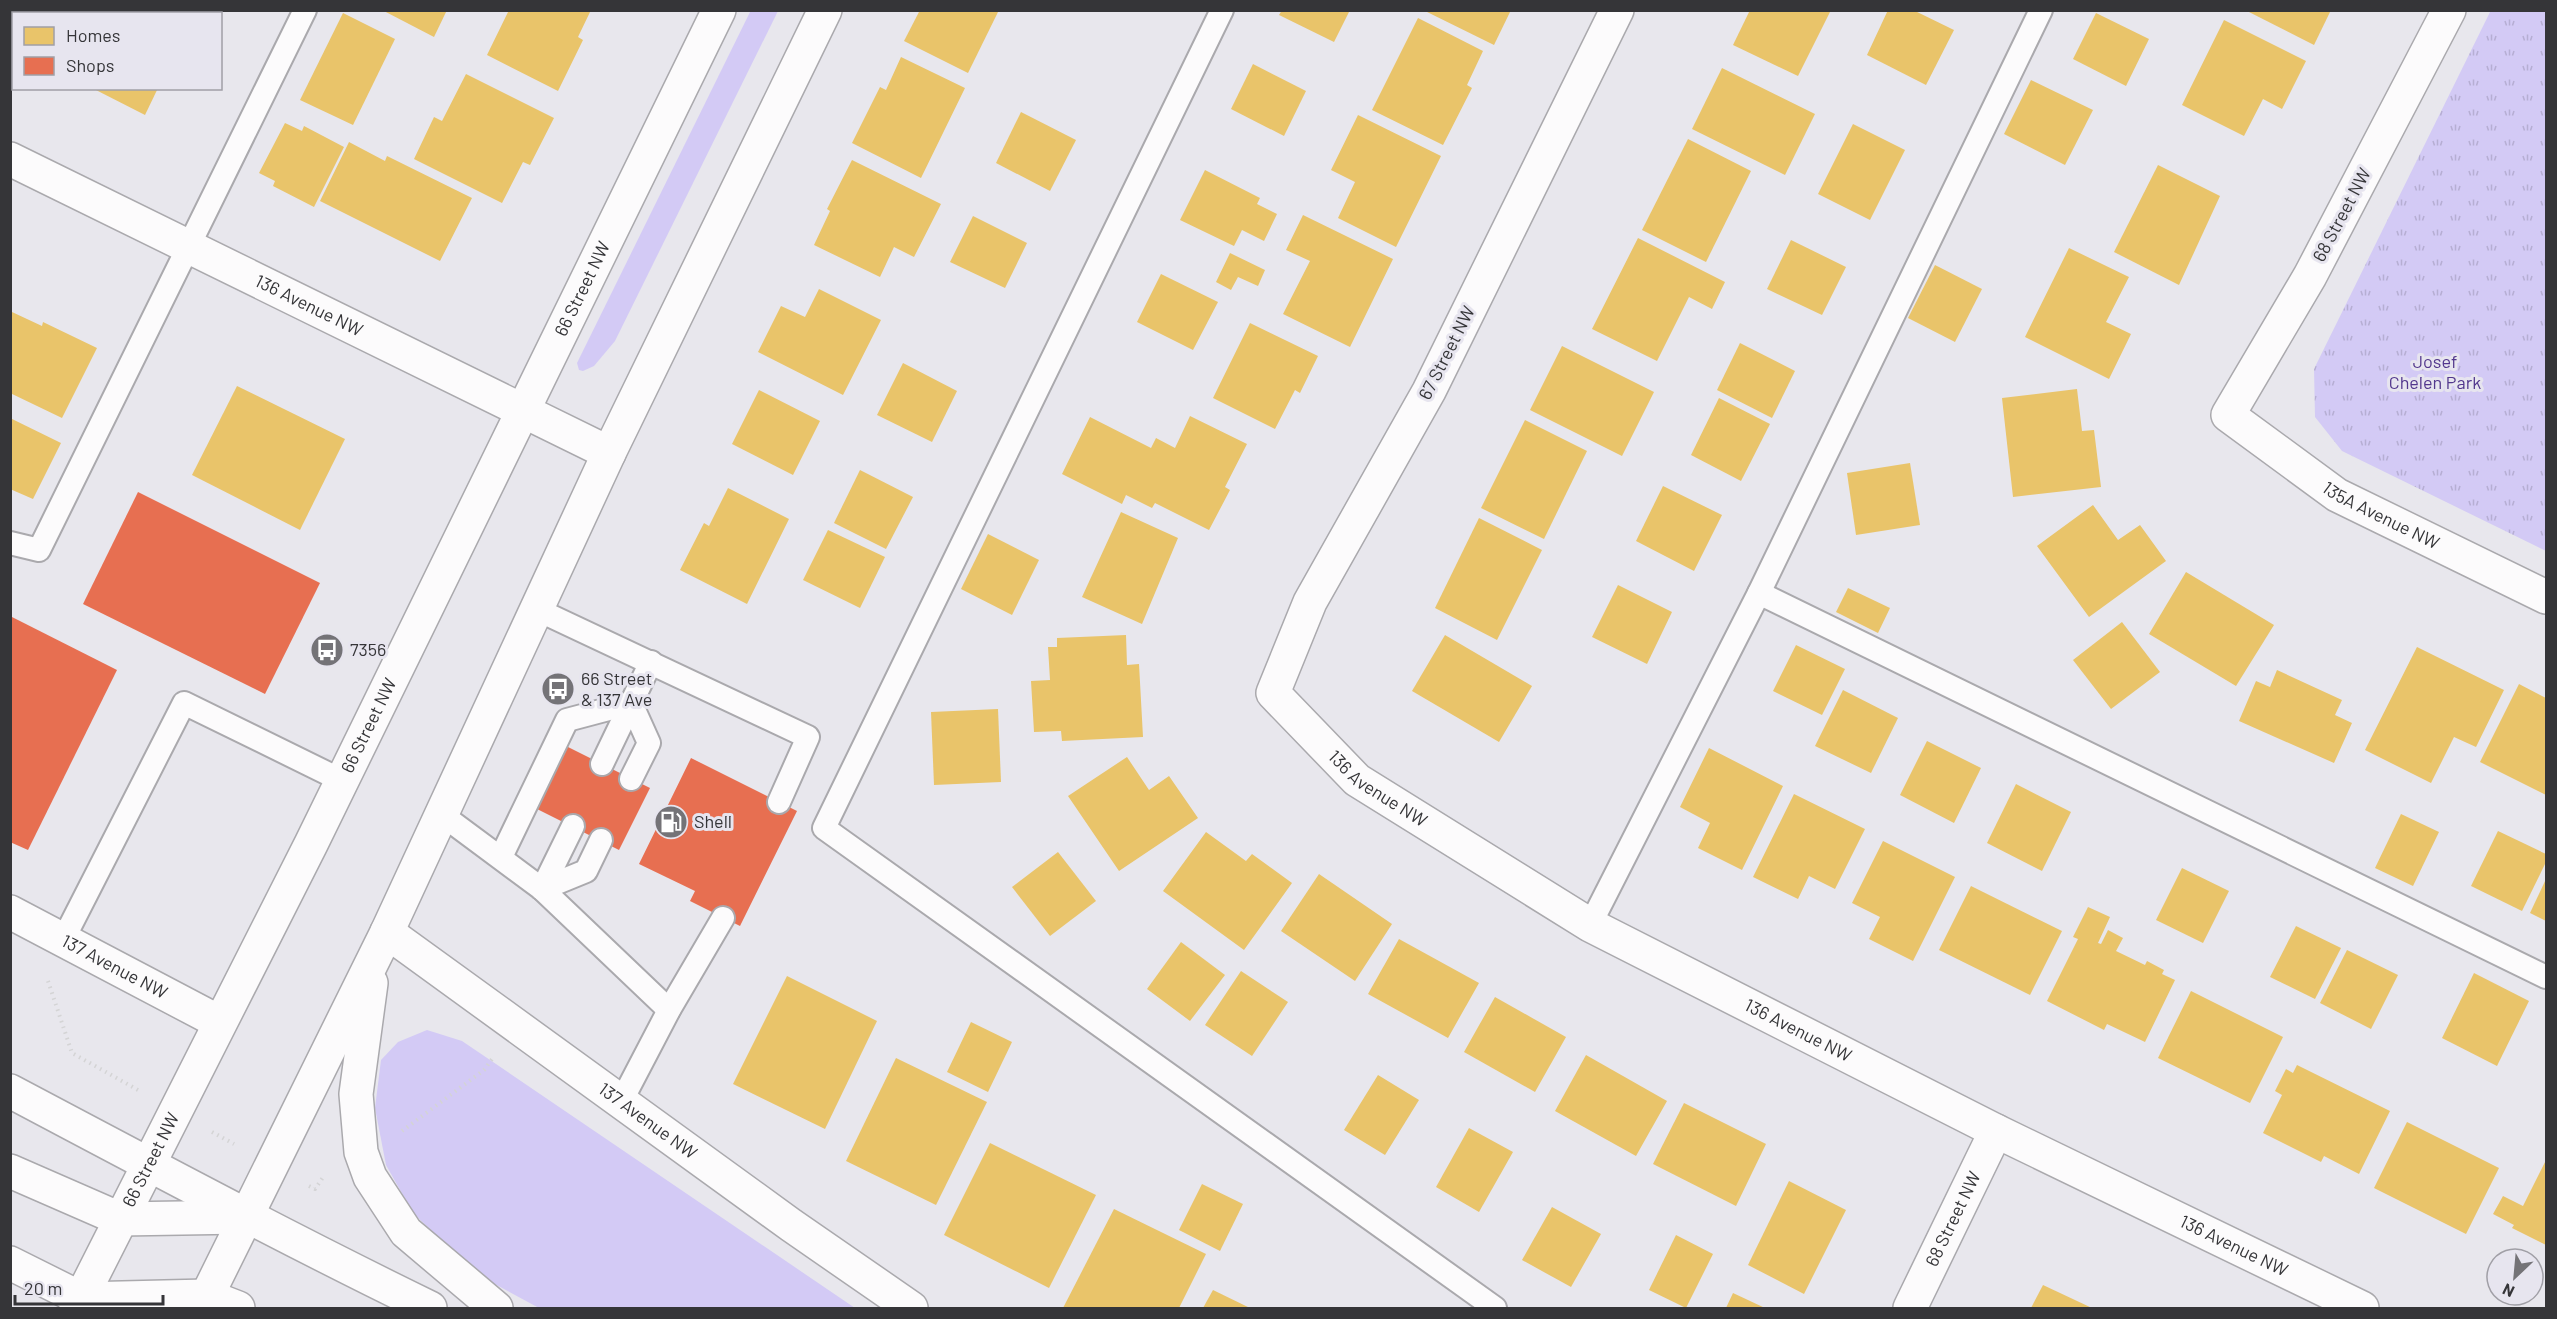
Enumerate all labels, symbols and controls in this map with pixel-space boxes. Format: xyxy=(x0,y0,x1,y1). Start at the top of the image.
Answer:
legend xyxy=(12,12,222,90)
text: Homes xyxy=(66,24,120,46)
text: Shops xyxy=(66,54,115,76)
street label: 68 Street NW xyxy=(2307,164,2375,265)
street label: 66 Street NW xyxy=(549,237,614,340)
street label: 136 Avenue NW xyxy=(252,269,367,341)
street label: 67 Street NW xyxy=(1413,302,1479,403)
park label: Josef Chelen Park xyxy=(2389,350,2481,393)
street label: 135A Avenue NW xyxy=(2318,476,2443,553)
bus stop icon: 7356 xyxy=(309,632,345,668)
place label: 7356 xyxy=(350,638,386,660)
place label: 66 Street & 137 Ave xyxy=(581,667,652,710)
bus stop icon: 66 Street & 137 Ave xyxy=(540,671,576,707)
street label: 66 Street NW xyxy=(336,674,401,776)
street label: 136 Avenue NW xyxy=(1324,745,1432,831)
fuel station icon: Shell xyxy=(653,804,689,840)
place label: Shell xyxy=(694,810,732,832)
street label: 137 Avenue NW xyxy=(58,929,172,1003)
street label: 136 Avenue NW xyxy=(1741,993,1856,1066)
street label: 137 Avenue NW xyxy=(595,1077,702,1163)
street label: 66 Street NW xyxy=(117,1108,183,1210)
street label: 68 Street NW xyxy=(1920,1167,1985,1270)
street label: 136 Avenue NW xyxy=(2177,1210,2292,1281)
north arrow xyxy=(2485,1247,2545,1307)
scale bar xyxy=(15,1268,164,1306)
text: 20 m xyxy=(24,1277,62,1299)
text: N xyxy=(2499,1280,2517,1302)

